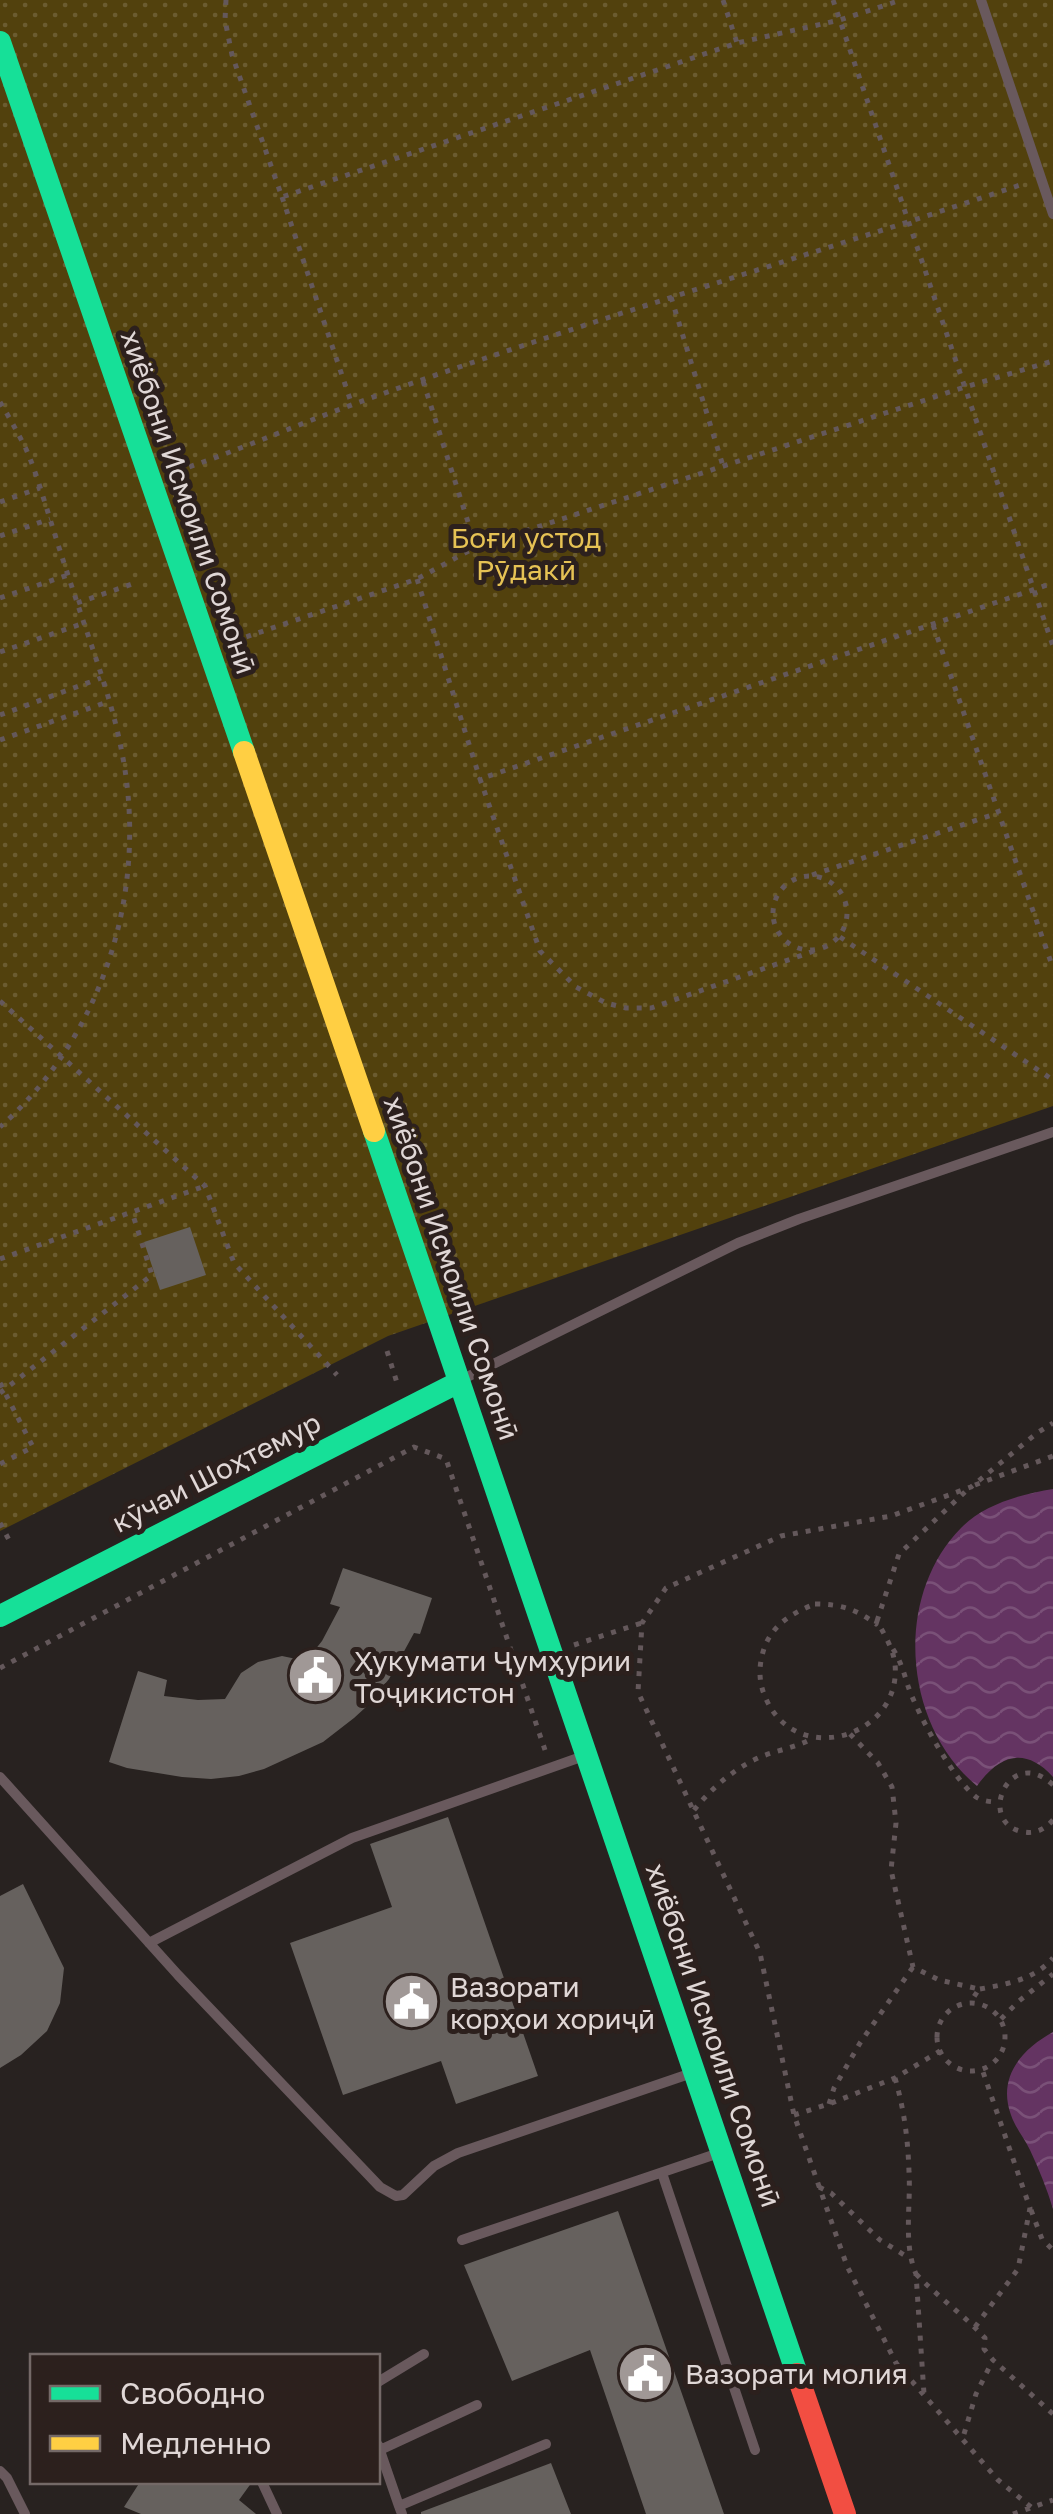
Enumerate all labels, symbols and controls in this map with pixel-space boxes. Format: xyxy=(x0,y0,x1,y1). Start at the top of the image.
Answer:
street label: хиёбони Исмоили Сомонӣ xyxy=(115,326,263,678)
park label: Боғи устод Рӯдакӣ xyxy=(451,521,601,586)
street label: хиёбони Исмоили Сомонӣ xyxy=(378,1092,526,1444)
street label: кӯчаи Шоҳтемур xyxy=(106,1405,326,1539)
place label: Ҳукумати Ҷумҳурии Тоҷикистон xyxy=(354,1644,631,1709)
public building icon: Ҳукумати Ҷумҳурии Тоҷикистон xyxy=(285,1646,345,1706)
street label: хиёбони Исмоили Сомонӣ xyxy=(640,1859,788,2211)
place label: Вазорати корҳои хориҷӣ xyxy=(450,1970,655,2035)
public building icon: Вазорати корҳои хориҷӣ xyxy=(381,1972,441,2032)
public building icon: Вазорати молия xyxy=(616,2343,676,2403)
legend xyxy=(30,2354,380,2484)
place label: Вазорати молия xyxy=(685,2357,908,2390)
text: Свободно xyxy=(120,2375,265,2411)
text: Медленно xyxy=(120,2425,271,2461)

